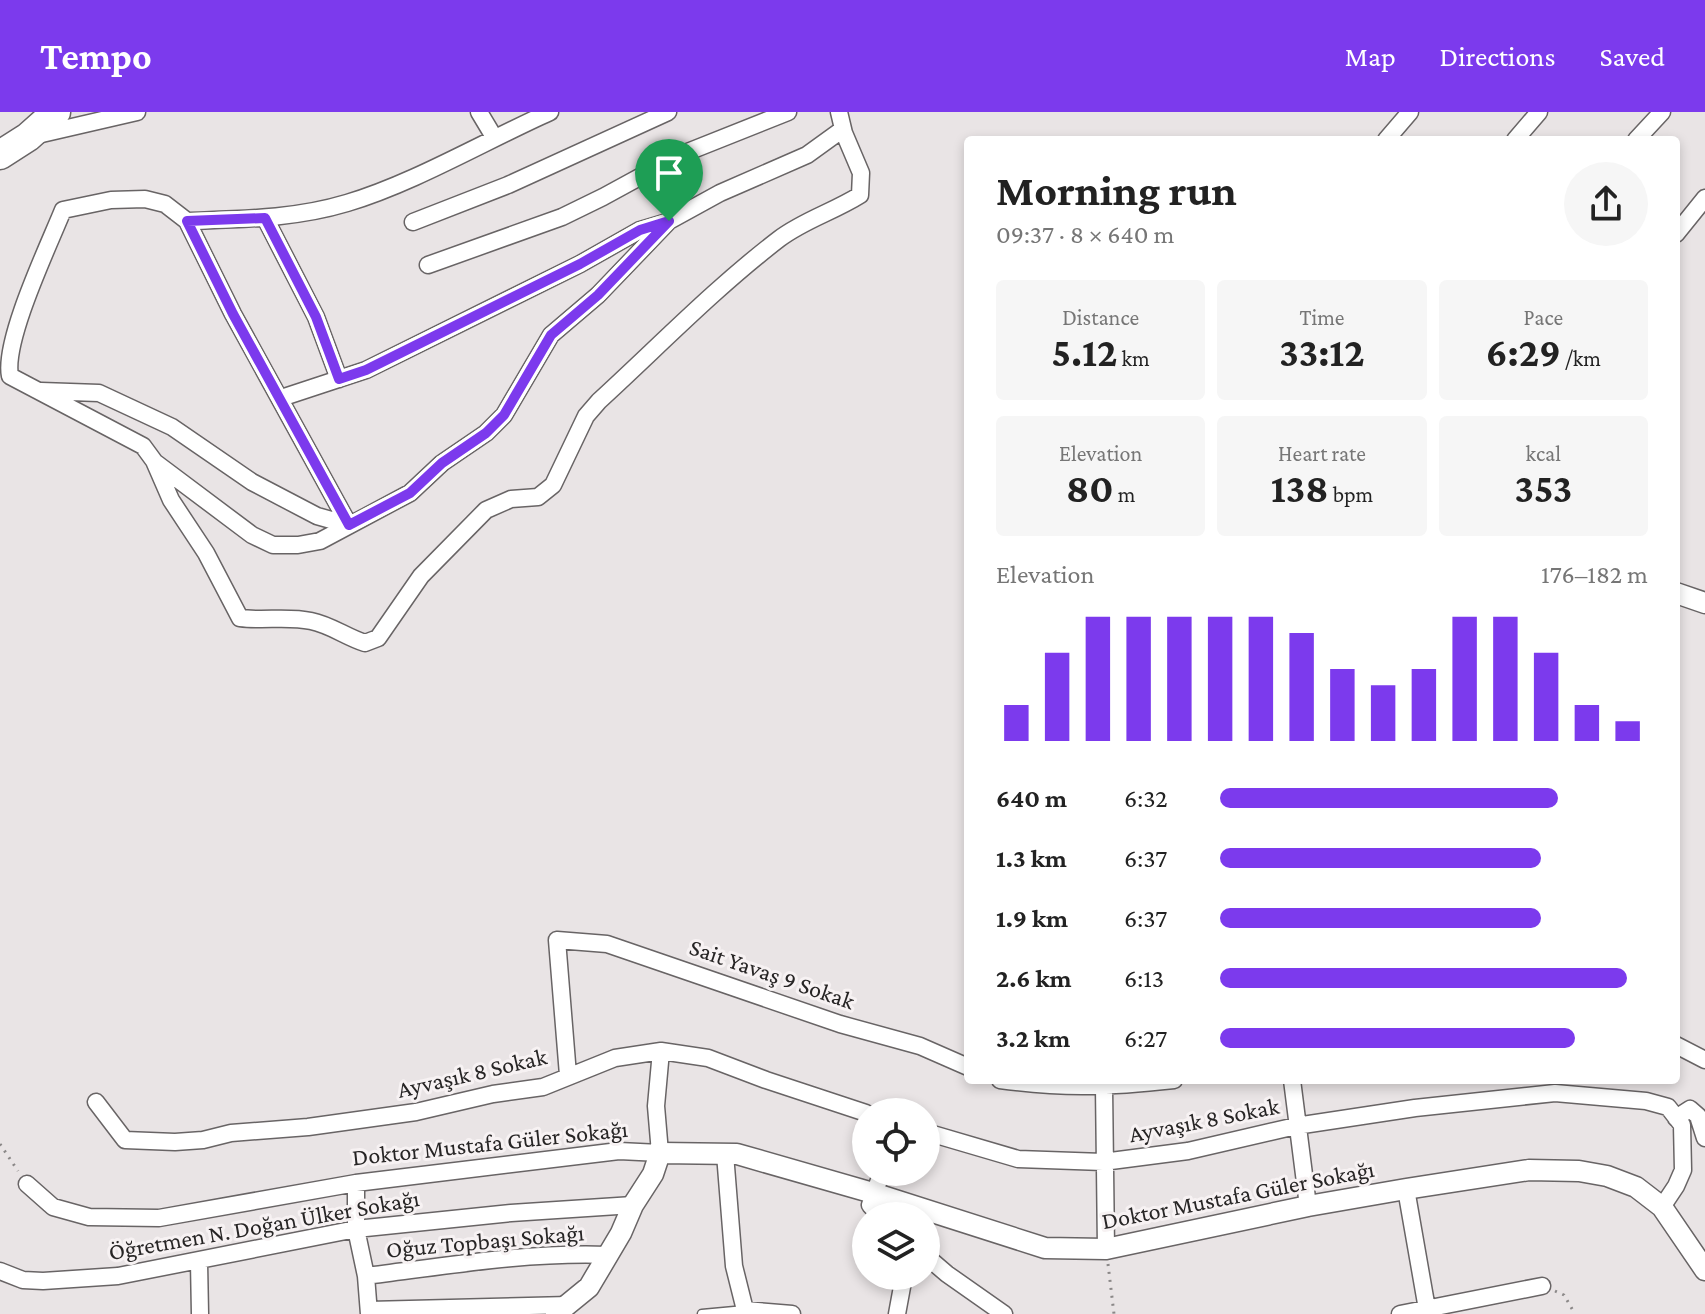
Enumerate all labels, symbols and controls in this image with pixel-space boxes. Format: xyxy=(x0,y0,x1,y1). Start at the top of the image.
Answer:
text: Tempo xyxy=(40,35,152,77)
text: Map xyxy=(1345,41,1396,72)
text: Directions xyxy=(1440,41,1555,72)
text: Saved xyxy=(1599,41,1665,72)
pin xyxy=(635,139,703,221)
icon: arrive xyxy=(647,151,691,195)
button: share xyxy=(1564,162,1648,246)
text: Morning run xyxy=(996,166,1237,214)
text: 09:37 · 8 × 640 m xyxy=(996,220,1174,249)
text: Distance xyxy=(1062,305,1139,330)
text: Time xyxy=(1299,305,1345,330)
text: Pace xyxy=(1524,305,1563,330)
text: 5.12 xyxy=(1052,330,1117,375)
text: 33:12 xyxy=(1279,330,1365,375)
text: 6:29 xyxy=(1486,330,1561,375)
text: km xyxy=(1117,346,1150,371)
text: /km xyxy=(1561,346,1601,371)
text: Elevation xyxy=(1059,441,1142,466)
text: Heart rate xyxy=(1278,441,1366,466)
text: kcal xyxy=(1526,441,1561,466)
text: 80 xyxy=(1066,466,1114,511)
text: 138 xyxy=(1271,466,1329,511)
text: 353 xyxy=(1514,466,1572,511)
text: m xyxy=(1114,482,1135,507)
text: bpm xyxy=(1329,482,1373,507)
text: Elevation xyxy=(996,560,1094,589)
text: 176–182 m xyxy=(1541,560,1648,589)
text: 640 m xyxy=(996,784,1067,813)
text: 6:32 xyxy=(1124,784,1168,813)
text: 1.3 km xyxy=(996,844,1067,873)
text: 6:37 xyxy=(1124,844,1167,873)
text: 1.9 km xyxy=(996,904,1068,933)
text: 6:37 xyxy=(1124,904,1167,933)
street label: Sait Yavaş 9 Sokak xyxy=(686,933,859,1015)
text: 2.6 km xyxy=(996,964,1072,993)
text: 6:13 xyxy=(1124,964,1164,993)
text: 3.2 km xyxy=(996,1024,1070,1053)
text: 6:27 xyxy=(1124,1024,1167,1053)
street label: Ayvaşık 8 Sokak xyxy=(395,1042,550,1103)
street label: Ayvaşık 8 Sokak xyxy=(1126,1092,1282,1147)
map controls xyxy=(852,1098,940,1290)
button: locate xyxy=(852,1098,940,1186)
street label: Doktor Mustafa Güler Sokağı xyxy=(351,1115,629,1170)
street label: Doktor Mustafa Güler Sokağı xyxy=(1099,1155,1376,1234)
street label: Öğretmen N. Doğan Ülker Sokağı xyxy=(106,1184,421,1265)
button: layers xyxy=(852,1202,940,1290)
street label: Oğuz Topbaşı Sokağı xyxy=(385,1218,585,1263)

